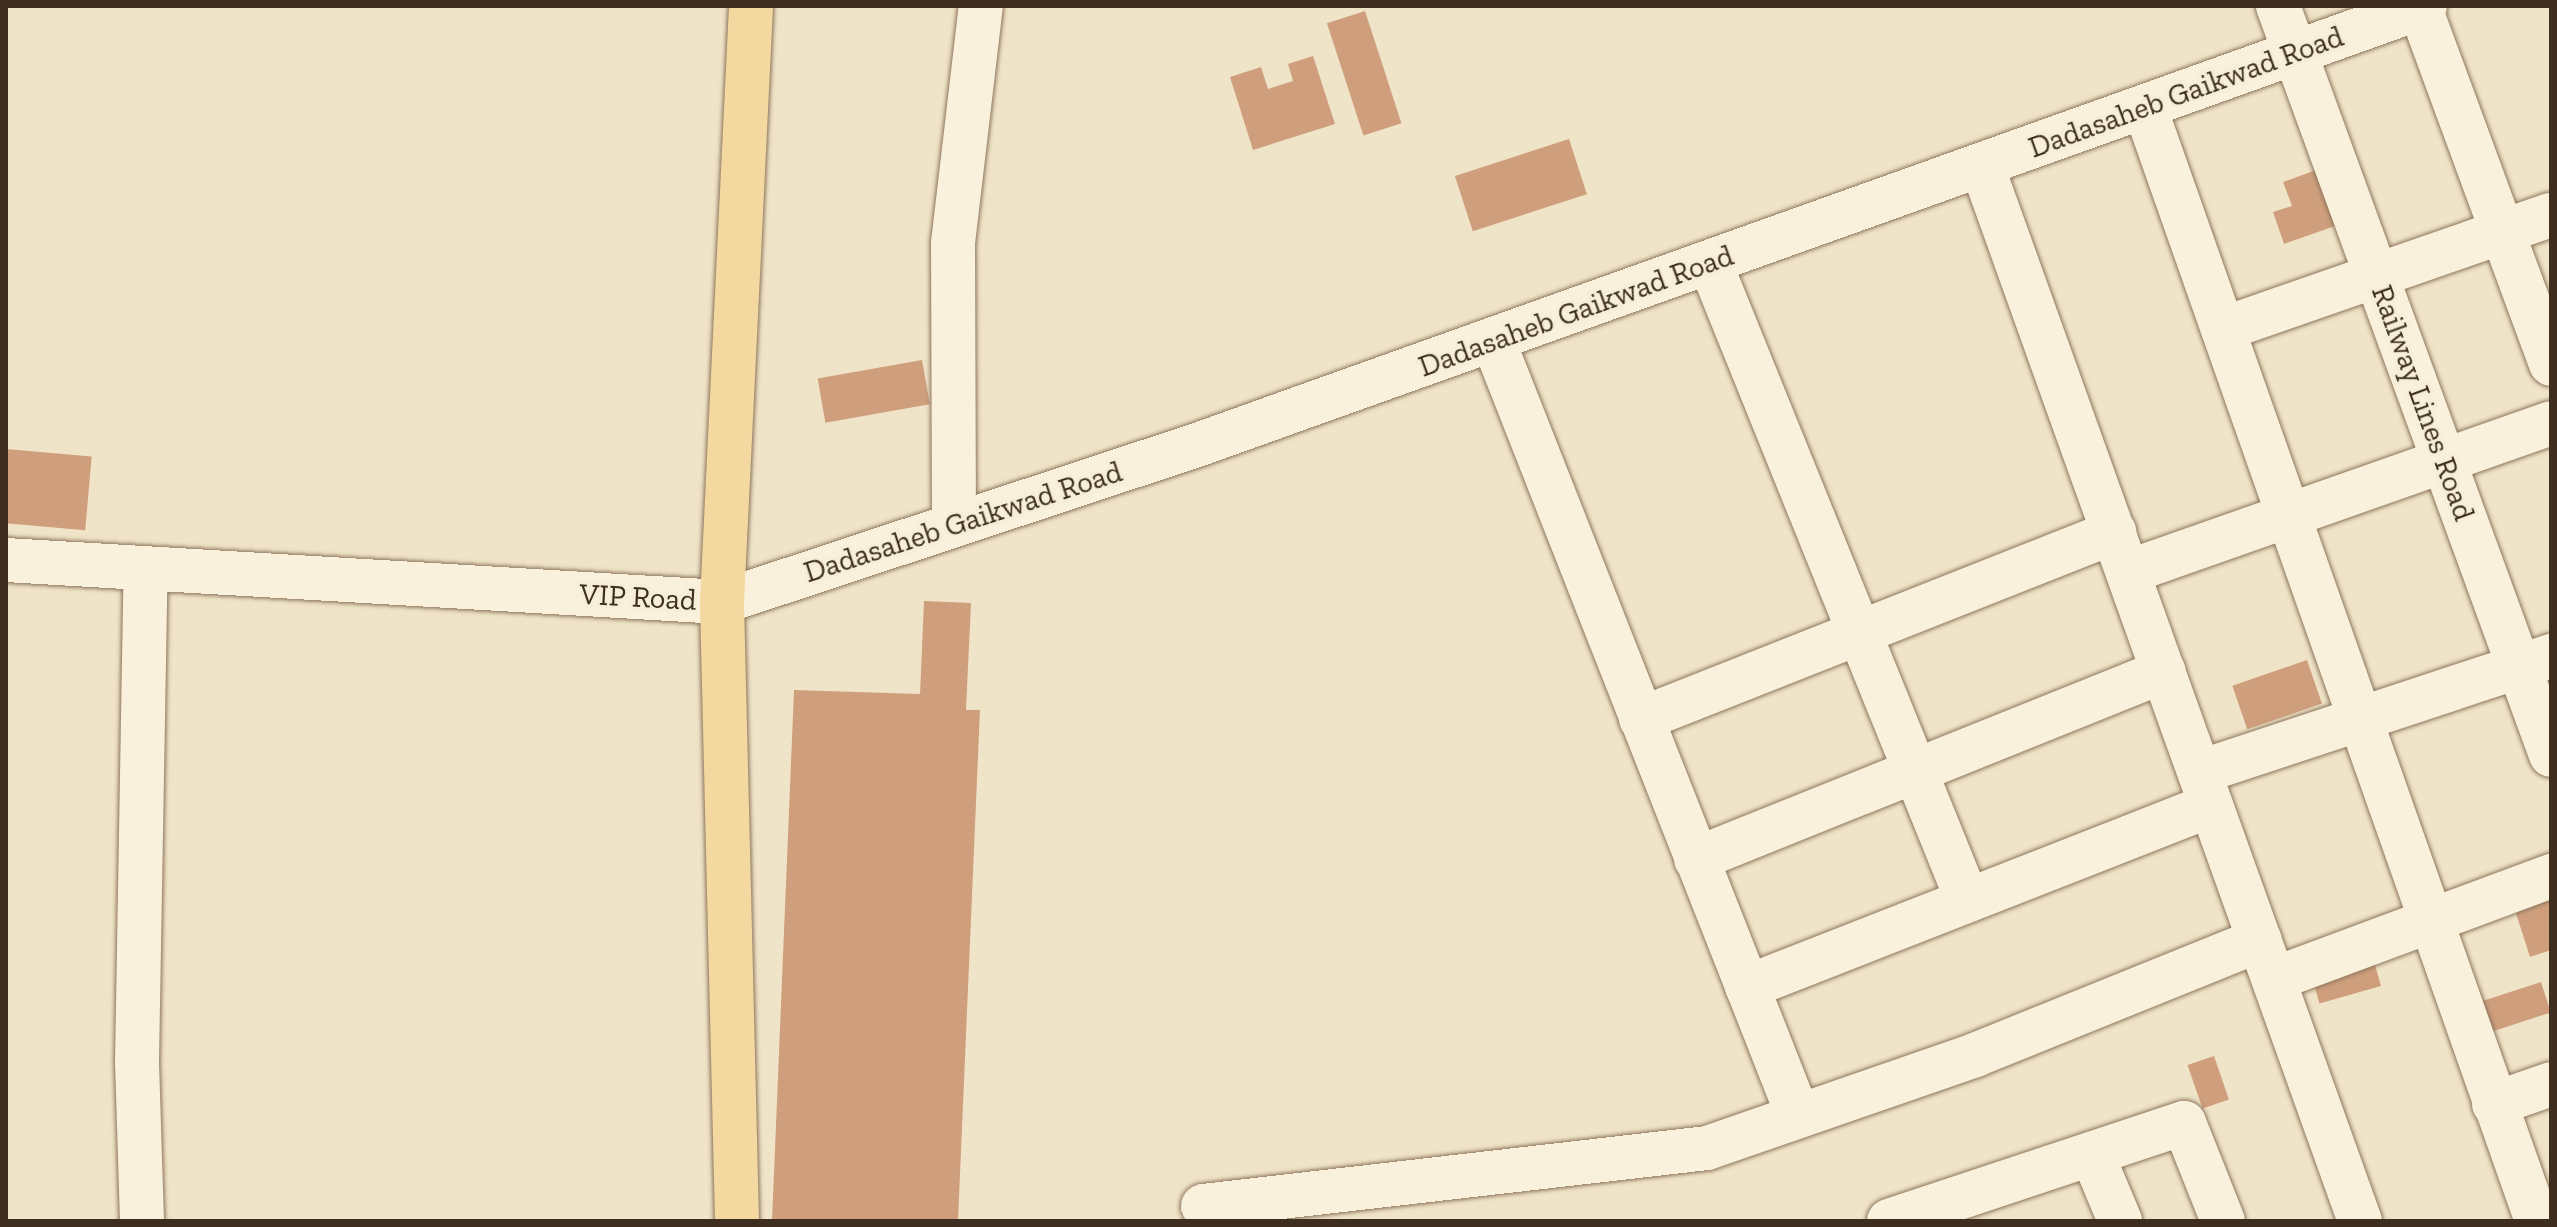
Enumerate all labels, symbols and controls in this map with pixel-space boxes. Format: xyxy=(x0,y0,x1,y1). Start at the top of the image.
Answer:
street label: Dadasaheb Gaikwad Road xyxy=(2024,18,2348,166)
street label: Dadasaheb Gaikwad Road xyxy=(1414,237,1738,385)
street label: Railway Lines Road xyxy=(2364,280,2482,526)
street label: Dadasaheb Gaikwad Road xyxy=(799,454,1127,590)
street label: VIP Road xyxy=(578,576,698,618)

